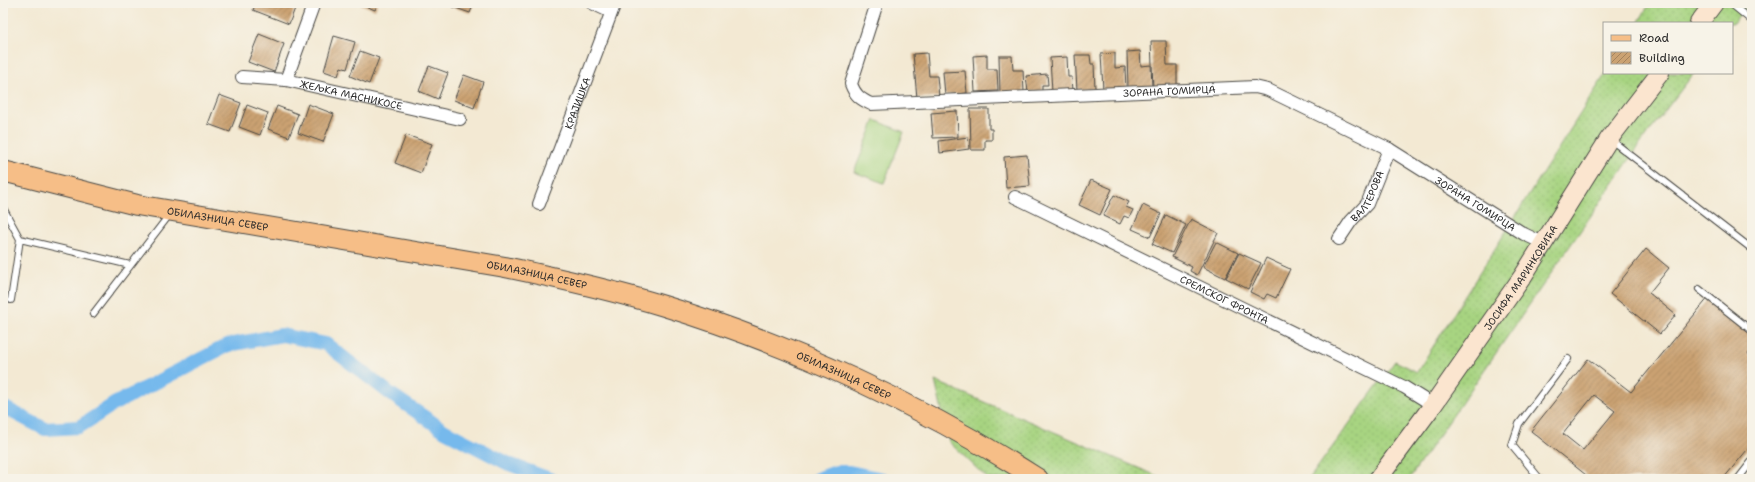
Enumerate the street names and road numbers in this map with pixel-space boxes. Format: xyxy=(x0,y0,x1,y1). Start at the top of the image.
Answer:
street label: КРАЈИШКА xyxy=(562,75,593,131)
street label: ЖЕЉКА МАСНИКОСЕ xyxy=(299,77,404,113)
street label: ЗОРАНА ГОМИРЦА xyxy=(1123,83,1216,100)
street label: ВАЛТЕРОВА xyxy=(1348,169,1387,225)
street label: ЗОРАНА ГОМИРЦА xyxy=(1433,174,1518,234)
street label: ОБИЛАЗНИЦА СЕВЕР xyxy=(166,204,269,234)
street label: ЈОСИФА МАРИНКОВИЋА xyxy=(1481,223,1560,333)
street label: ОБИЛАЗНИЦА СЕВЕР xyxy=(485,258,588,292)
street label: СРЕМСКОГ ФРОНТА xyxy=(1178,273,1271,327)
street label: ОБИЛАЗНИЦА СЕВЕР xyxy=(794,348,893,403)

